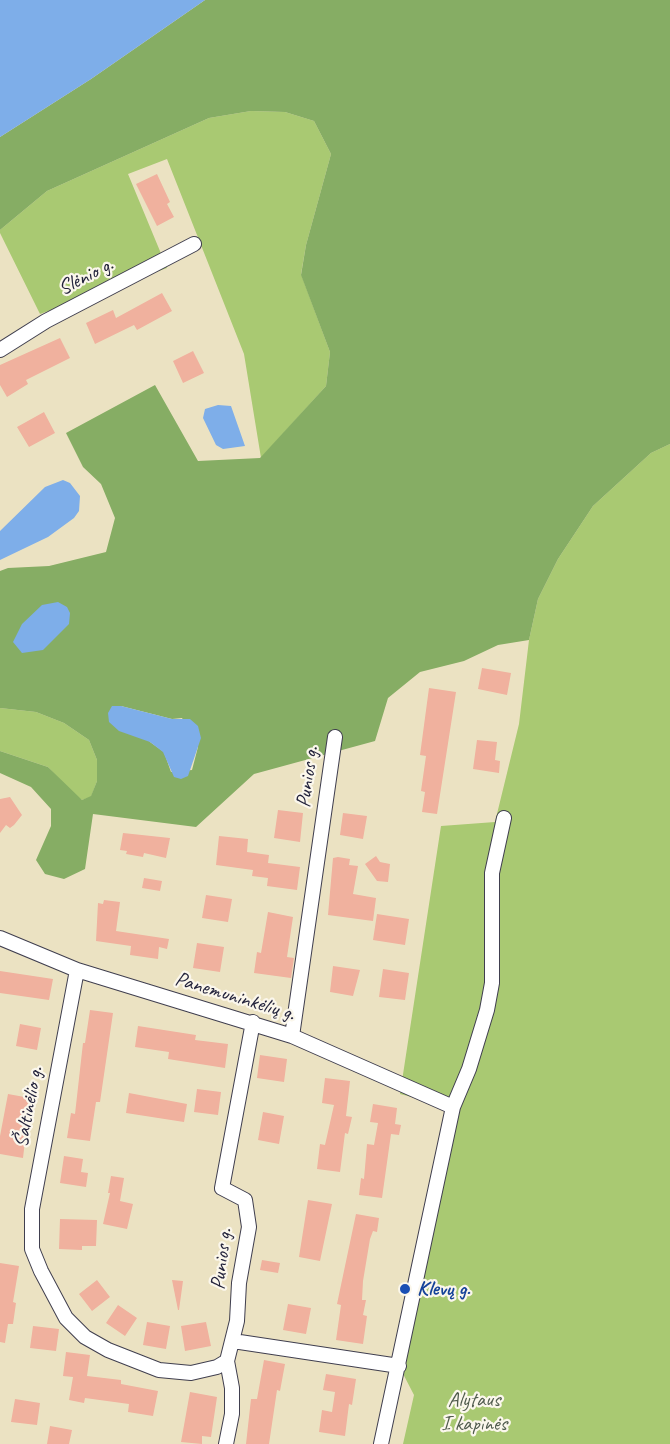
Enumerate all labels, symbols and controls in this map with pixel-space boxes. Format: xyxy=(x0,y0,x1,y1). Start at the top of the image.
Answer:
street label: Slėnio g. xyxy=(54,252,118,302)
street label: Punios g. xyxy=(291,745,325,809)
street label: Panemuninkėlių g. xyxy=(172,967,298,1027)
street label: Šaltinėlio g. xyxy=(9,1065,49,1149)
street label: Punios g. xyxy=(206,1227,238,1291)
place label: Klevų g. xyxy=(417,1276,470,1302)
marker: Klevų g. xyxy=(398,1282,412,1296)
park label: Alytaus I kapinės xyxy=(441,1387,507,1437)

